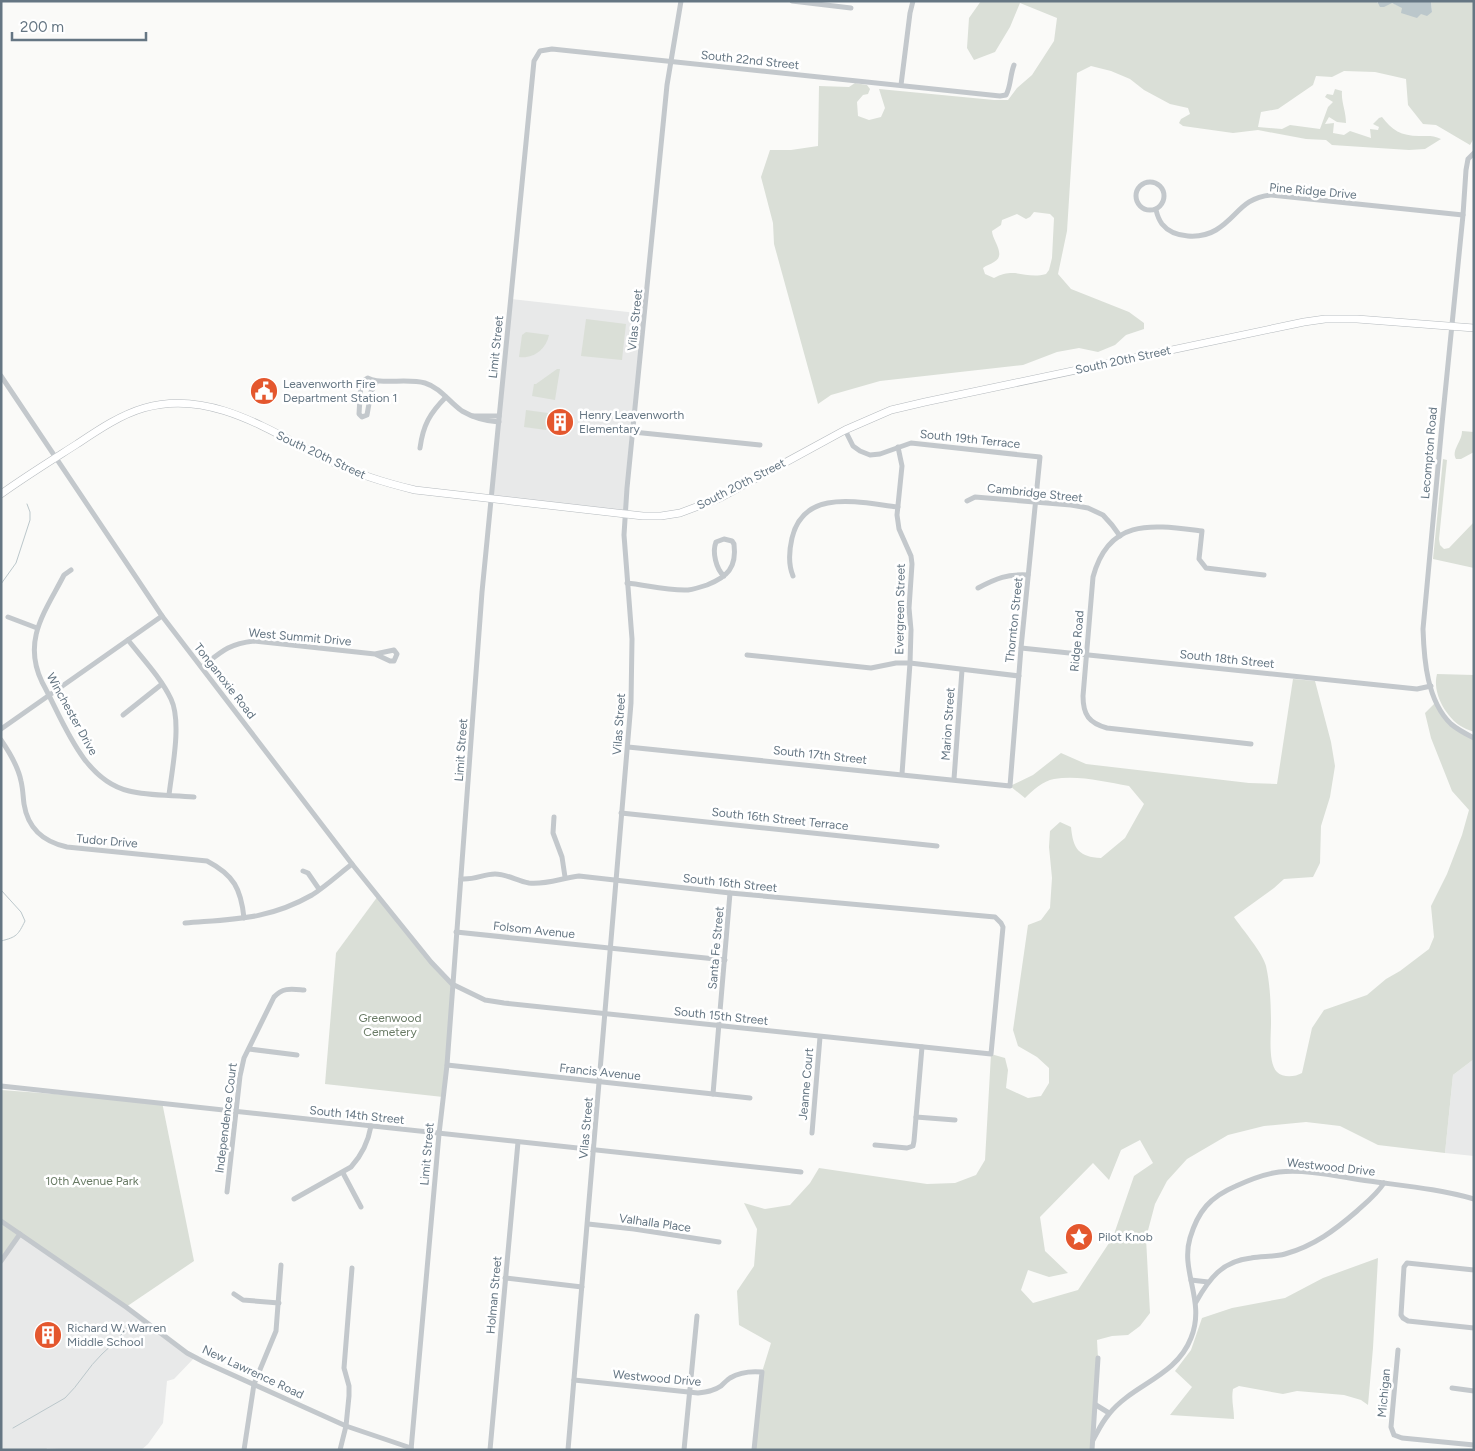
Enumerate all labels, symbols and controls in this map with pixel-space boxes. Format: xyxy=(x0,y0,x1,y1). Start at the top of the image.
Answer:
scale bar xyxy=(12,10,146,42)
text: 200 m xyxy=(20,18,64,36)
street label: South 22nd Street xyxy=(700,48,800,72)
street label: Pine Ridge Drive xyxy=(1269,180,1358,202)
street label: Vilas Street xyxy=(625,288,645,352)
street label: Limit Street xyxy=(486,314,506,379)
street label: South 20th Street xyxy=(1074,343,1173,377)
public building icon: Leavenworth Fire Department Station 1 xyxy=(249,376,279,406)
place label: Leavenworth Fire Department Station 1 xyxy=(283,377,397,405)
street label: Lecompton Road xyxy=(1418,406,1440,500)
building icon: Henry Leavenworth Elementary xyxy=(545,407,575,437)
place label: Henry Leavenworth Elementary xyxy=(579,408,684,436)
street label: South 19th Terrace xyxy=(919,427,1021,451)
street label: South 20th Street xyxy=(274,428,369,482)
street label: South 20th Street xyxy=(694,455,788,512)
street label: Cambridge Street xyxy=(987,481,1084,505)
street label: Evergreen Street xyxy=(892,563,908,655)
street label: Thornton Street xyxy=(1003,576,1025,663)
street label: Ridge Road xyxy=(1067,610,1087,672)
street label: West Summit Drive xyxy=(248,626,352,649)
street label: Tonganoxie Road xyxy=(191,640,259,722)
street label: South 18th Street xyxy=(1179,647,1276,671)
street label: Winchester Drive xyxy=(44,670,101,758)
street label: Marion Street xyxy=(938,686,958,761)
street label: Vilas Street xyxy=(610,692,628,755)
street label: Limit Street xyxy=(452,718,470,782)
street label: South 17th Street xyxy=(772,743,868,767)
street label: South 16th Street Terrace xyxy=(711,805,850,833)
street label: Tudor Drive xyxy=(76,831,139,851)
street label: South 16th Street xyxy=(682,871,778,895)
street label: Santa Fe Street xyxy=(705,905,727,990)
street label: Folsom Avenue xyxy=(492,919,576,941)
street label: South 15th Street xyxy=(673,1004,769,1028)
park label: Greenwood Cemetery xyxy=(358,1011,422,1039)
street label: Jeanne Court xyxy=(796,1047,816,1121)
street label: Francis Avenue xyxy=(559,1061,642,1083)
street label: Independence Court xyxy=(212,1062,240,1174)
street label: Vilas Street xyxy=(576,1096,596,1160)
street label: South 14th Street xyxy=(309,1103,406,1127)
street label: Limit Street xyxy=(417,1121,437,1186)
street label: Westwood Drive xyxy=(1286,1155,1376,1179)
park label: 10th Avenue Park xyxy=(45,1174,139,1188)
street label: Valhalla Place xyxy=(618,1211,692,1235)
place icon: Pilot Knob xyxy=(1064,1222,1094,1252)
place label: Pilot Knob xyxy=(1098,1230,1153,1244)
street label: Holman Street xyxy=(484,1255,504,1335)
building icon: Richard W. Warren Middle School xyxy=(33,1320,63,1350)
place label: Richard W. Warren Middle School xyxy=(67,1321,166,1349)
street label: New Lawrence Road xyxy=(200,1342,306,1402)
street label: Westwood Drive xyxy=(612,1367,702,1389)
street label: Michigan xyxy=(1375,1368,1393,1418)

